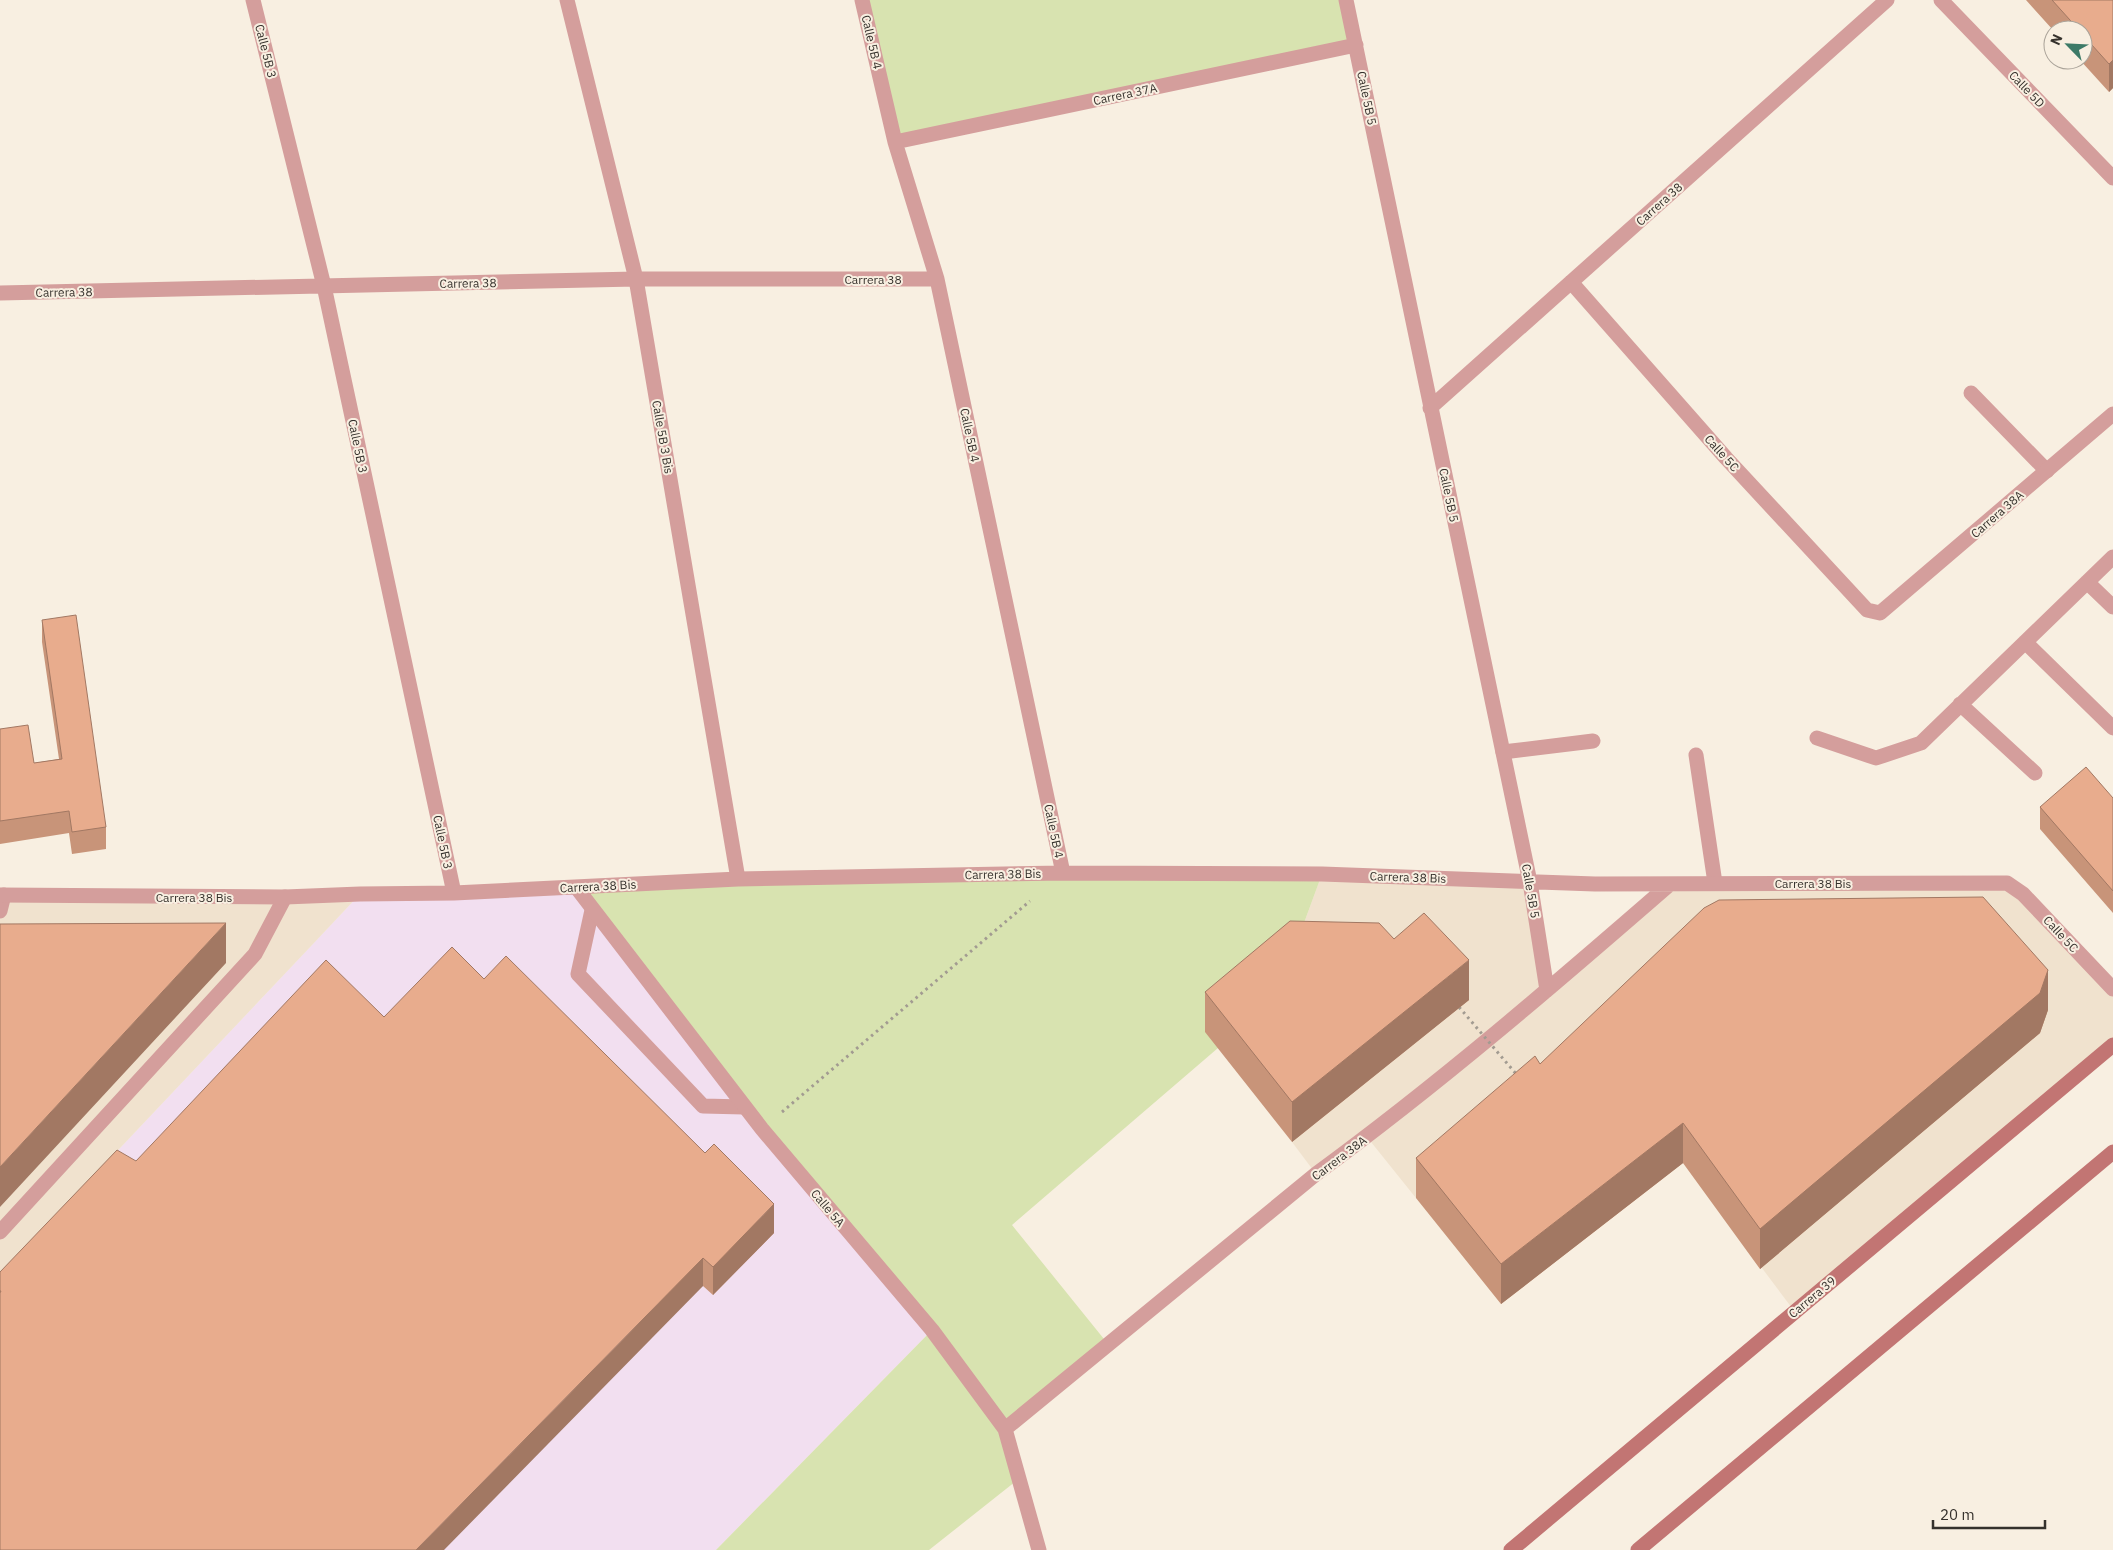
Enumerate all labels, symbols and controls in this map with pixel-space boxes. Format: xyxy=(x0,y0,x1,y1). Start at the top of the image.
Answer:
street label: Calle 5B 4 xyxy=(859,14,885,70)
north arrow xyxy=(2043,20,2093,70)
street label: Calle 5B 3 xyxy=(252,23,280,79)
text: N xyxy=(2046,31,2066,48)
street label: Calle 5D xyxy=(2006,68,2048,110)
street label: Calle 5B 5 xyxy=(1354,70,1380,126)
street label: Carrera 37A xyxy=(1092,80,1159,108)
street label: Carrera 38 xyxy=(1633,179,1685,229)
street label: Carrera 38 xyxy=(844,272,902,287)
street label: Carrera 38 xyxy=(439,275,497,291)
street label: Carrera 38 xyxy=(35,284,93,300)
street label: Calle 5B 3 Bis xyxy=(649,399,677,475)
street label: Calle 5B 4 xyxy=(957,407,983,463)
street label: Calle 5B 3 xyxy=(345,418,371,474)
street label: Calle 5C xyxy=(1702,431,1743,475)
street label: Calle 5B 5 xyxy=(1436,467,1462,523)
street label: Carrera 38A xyxy=(1968,487,2027,541)
street label: Calle 5B 4 xyxy=(1041,803,1067,859)
street label: Calle 5B 3 xyxy=(430,814,456,870)
street label: Calle 5B 5 xyxy=(1519,863,1543,919)
street label: Carrera 38 Bis xyxy=(965,866,1042,882)
street label: Carrera 38 Bis xyxy=(1369,868,1447,886)
street label: Carrera 38 Bis xyxy=(559,876,637,895)
street label: Carrera 38 Bis xyxy=(1775,876,1852,891)
street label: Carrera 38 Bis xyxy=(156,890,233,905)
street label: Calle 5C xyxy=(2040,913,2082,956)
street label: Carrera 38A xyxy=(1309,1132,1370,1184)
street label: Calle 5A xyxy=(808,1186,848,1230)
street label: Carrera 39 xyxy=(1785,1273,1839,1321)
scale bar xyxy=(1933,1498,2046,1530)
text: 20 m xyxy=(1940,1505,1975,1524)

